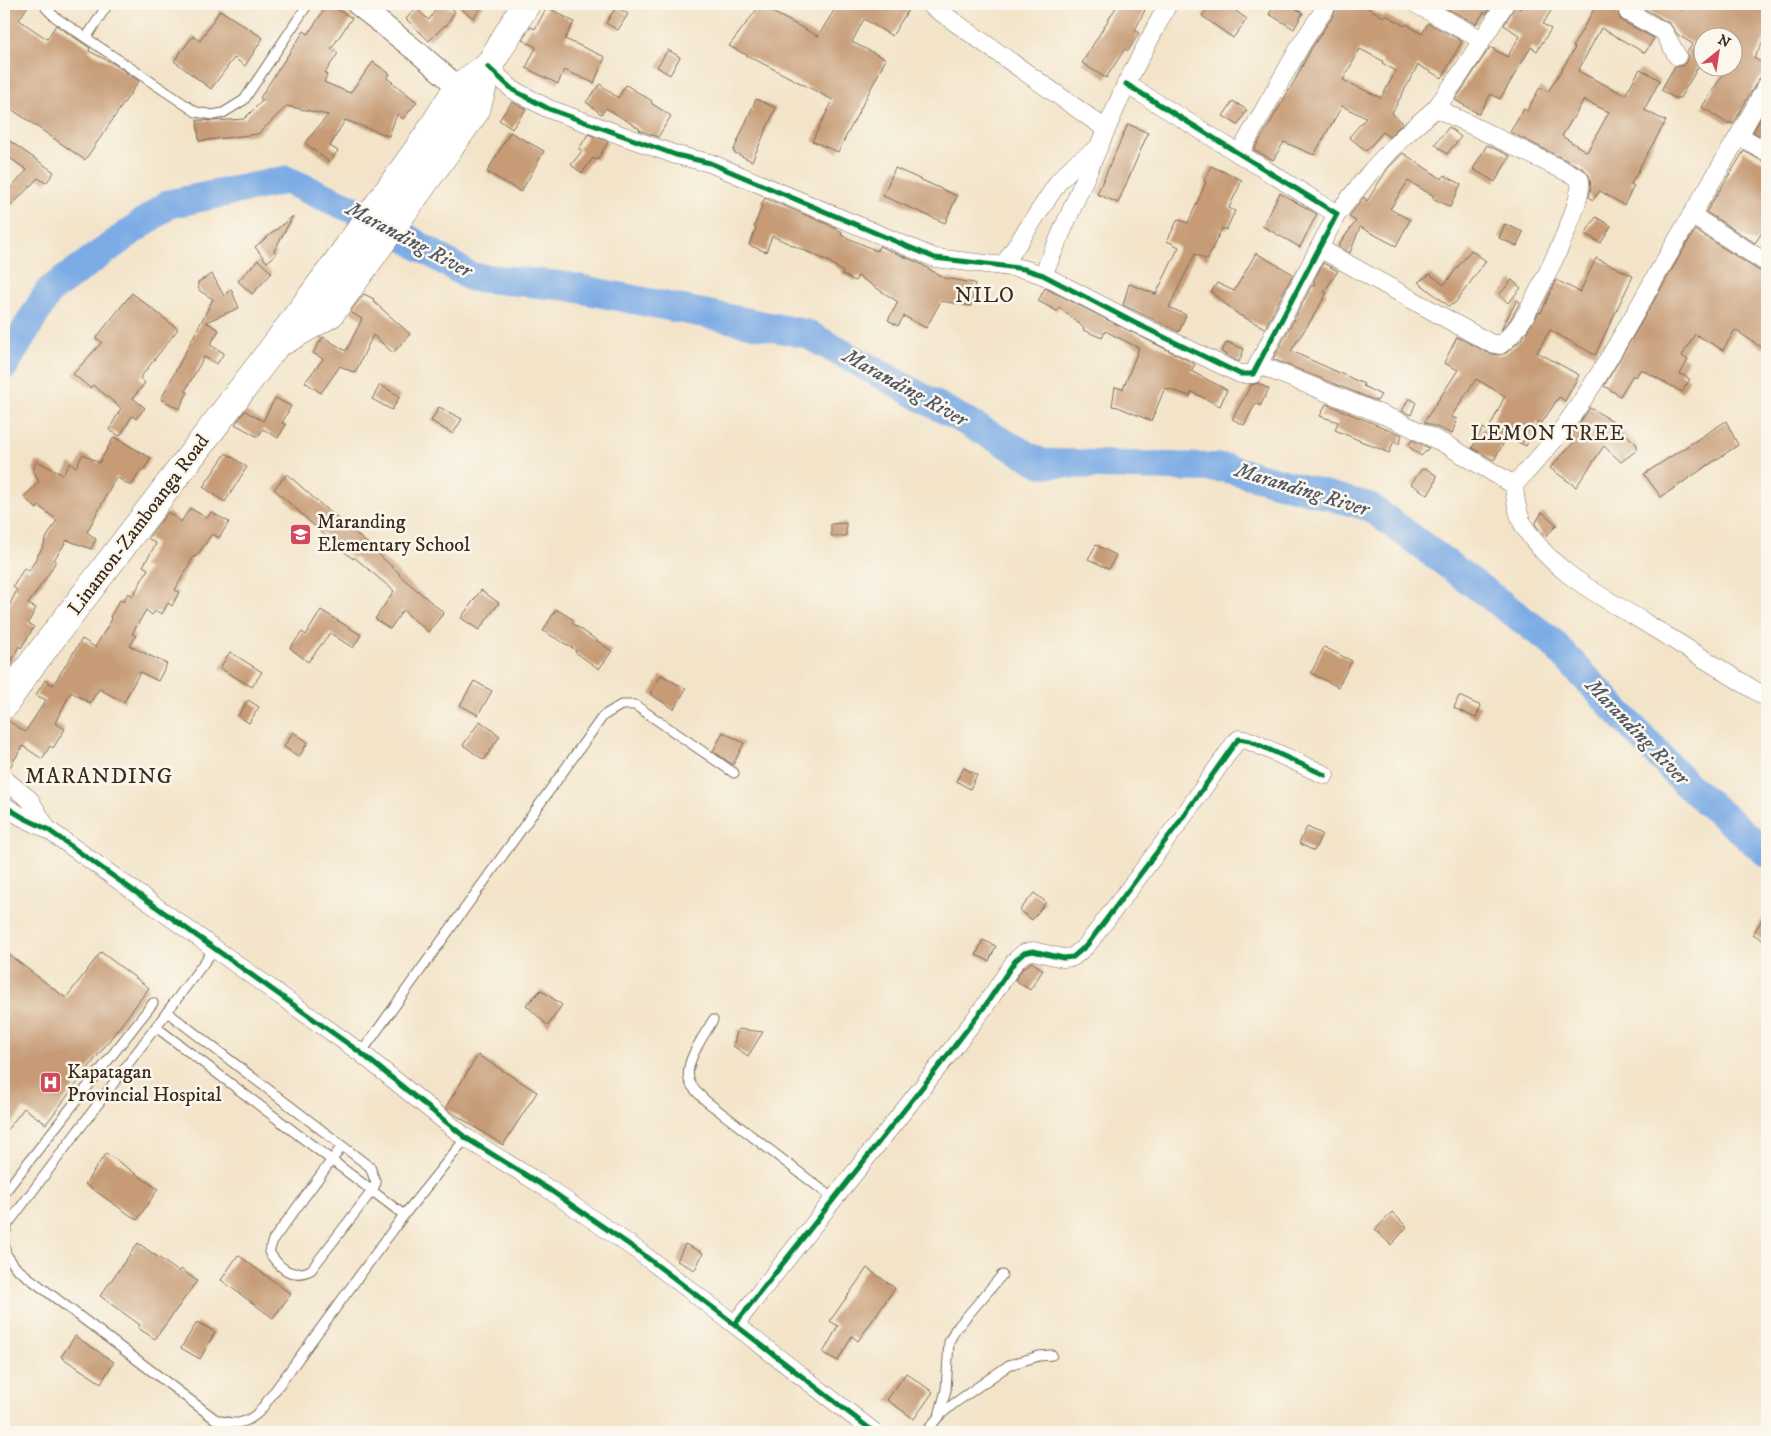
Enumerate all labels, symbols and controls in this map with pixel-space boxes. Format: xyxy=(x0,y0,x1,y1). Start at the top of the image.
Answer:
north arrow xyxy=(1694,28,1744,78)
text: N xyxy=(1715,31,1734,53)
water label: Maranding River xyxy=(340,195,478,285)
district label: NILO xyxy=(955,283,1015,309)
water label: Maranding River xyxy=(836,342,973,434)
district label: LEMON TREE xyxy=(1471,421,1625,447)
street label: Linamon-Zamboanga Road xyxy=(63,430,215,620)
water label: Maranding River xyxy=(1230,457,1373,523)
place label: Maranding Elementary School xyxy=(317,510,470,558)
school or university icon: Maranding Elementary School xyxy=(289,522,313,546)
water label: Maranding River xyxy=(1578,672,1695,792)
district label: MARANDING xyxy=(25,763,173,790)
place label: Kapatagan Provincial Hospital xyxy=(67,1060,222,1108)
hospital icon: Kapatagan Provincial Hospital xyxy=(39,1071,63,1095)

